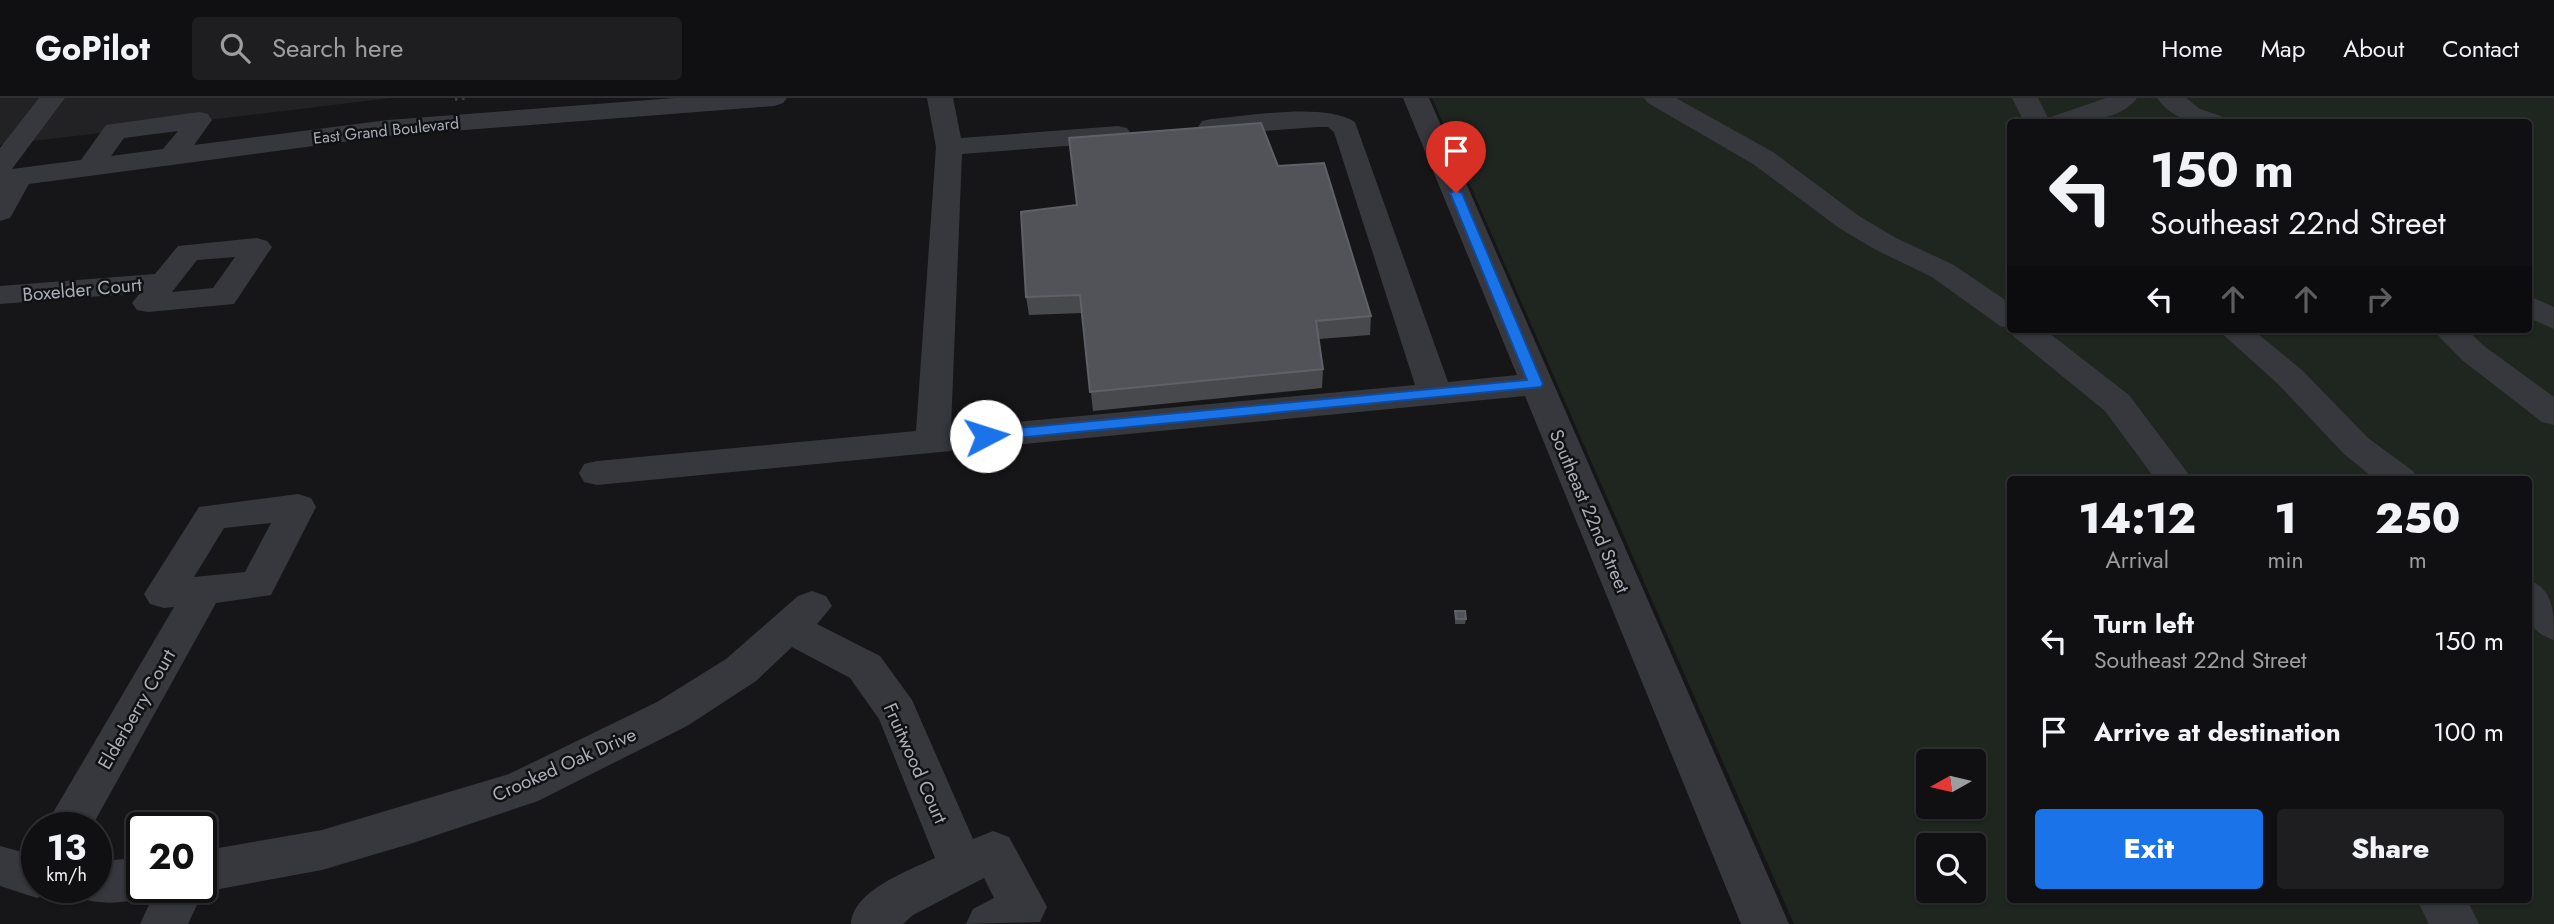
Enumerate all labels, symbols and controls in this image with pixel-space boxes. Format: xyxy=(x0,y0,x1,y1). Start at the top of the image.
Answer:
search box xyxy=(192,17,682,80)
text: GoPilot xyxy=(35,25,150,72)
icon: search xyxy=(216,29,254,67)
text: Search here xyxy=(272,29,403,67)
text: Home xyxy=(2161,31,2223,66)
text: Map xyxy=(2261,31,2305,66)
text: About xyxy=(2343,31,2404,66)
text: Contact xyxy=(2442,31,2519,66)
street label: East Grand Boulevard xyxy=(312,111,460,150)
pin xyxy=(1426,121,1486,193)
icon: arrive xyxy=(1437,132,1475,170)
text: 150 m xyxy=(2150,135,2294,205)
icon: left xyxy=(2035,147,2126,238)
text: Southeast 22nd Street xyxy=(2150,200,2446,246)
street label: Boxelder Court xyxy=(21,271,143,308)
icon: left xyxy=(2141,280,2179,318)
icon: ahead xyxy=(2214,280,2252,318)
icon: ahead xyxy=(2287,280,2325,318)
icon: right xyxy=(2360,280,2398,318)
position arrow xyxy=(949,399,1023,473)
street label: Southeast 22nd Street xyxy=(1543,425,1636,598)
text: 14:12 xyxy=(2079,488,2196,549)
text: 1 xyxy=(2274,488,2297,549)
text: 250 xyxy=(2375,488,2460,549)
text: Arrival xyxy=(2106,543,2169,577)
text: min xyxy=(2268,543,2304,577)
text: m xyxy=(2409,543,2427,577)
text: Turn left xyxy=(2094,605,2194,643)
icon: left xyxy=(2035,622,2073,660)
text: 150 m xyxy=(2434,622,2504,660)
text: Southeast 22nd Street xyxy=(2094,643,2307,677)
street label: Elderberry Court xyxy=(91,644,182,774)
street label: Fruitwood Court xyxy=(877,699,954,828)
icon: arrive xyxy=(2035,713,2073,751)
text: Arrive at destination xyxy=(2094,713,2341,751)
text: 100 m xyxy=(2433,713,2504,751)
street label: Crooked Oak Drive xyxy=(488,721,641,808)
north arrow xyxy=(1916,749,1986,819)
map controls xyxy=(1916,749,1986,903)
button: Exit xyxy=(2035,809,2263,889)
button: Share xyxy=(2277,809,2504,889)
speed limit sign: 20 xyxy=(126,812,217,903)
text: 13 xyxy=(47,823,86,873)
button: search xyxy=(1916,833,1986,903)
text: km/h xyxy=(46,862,87,888)

